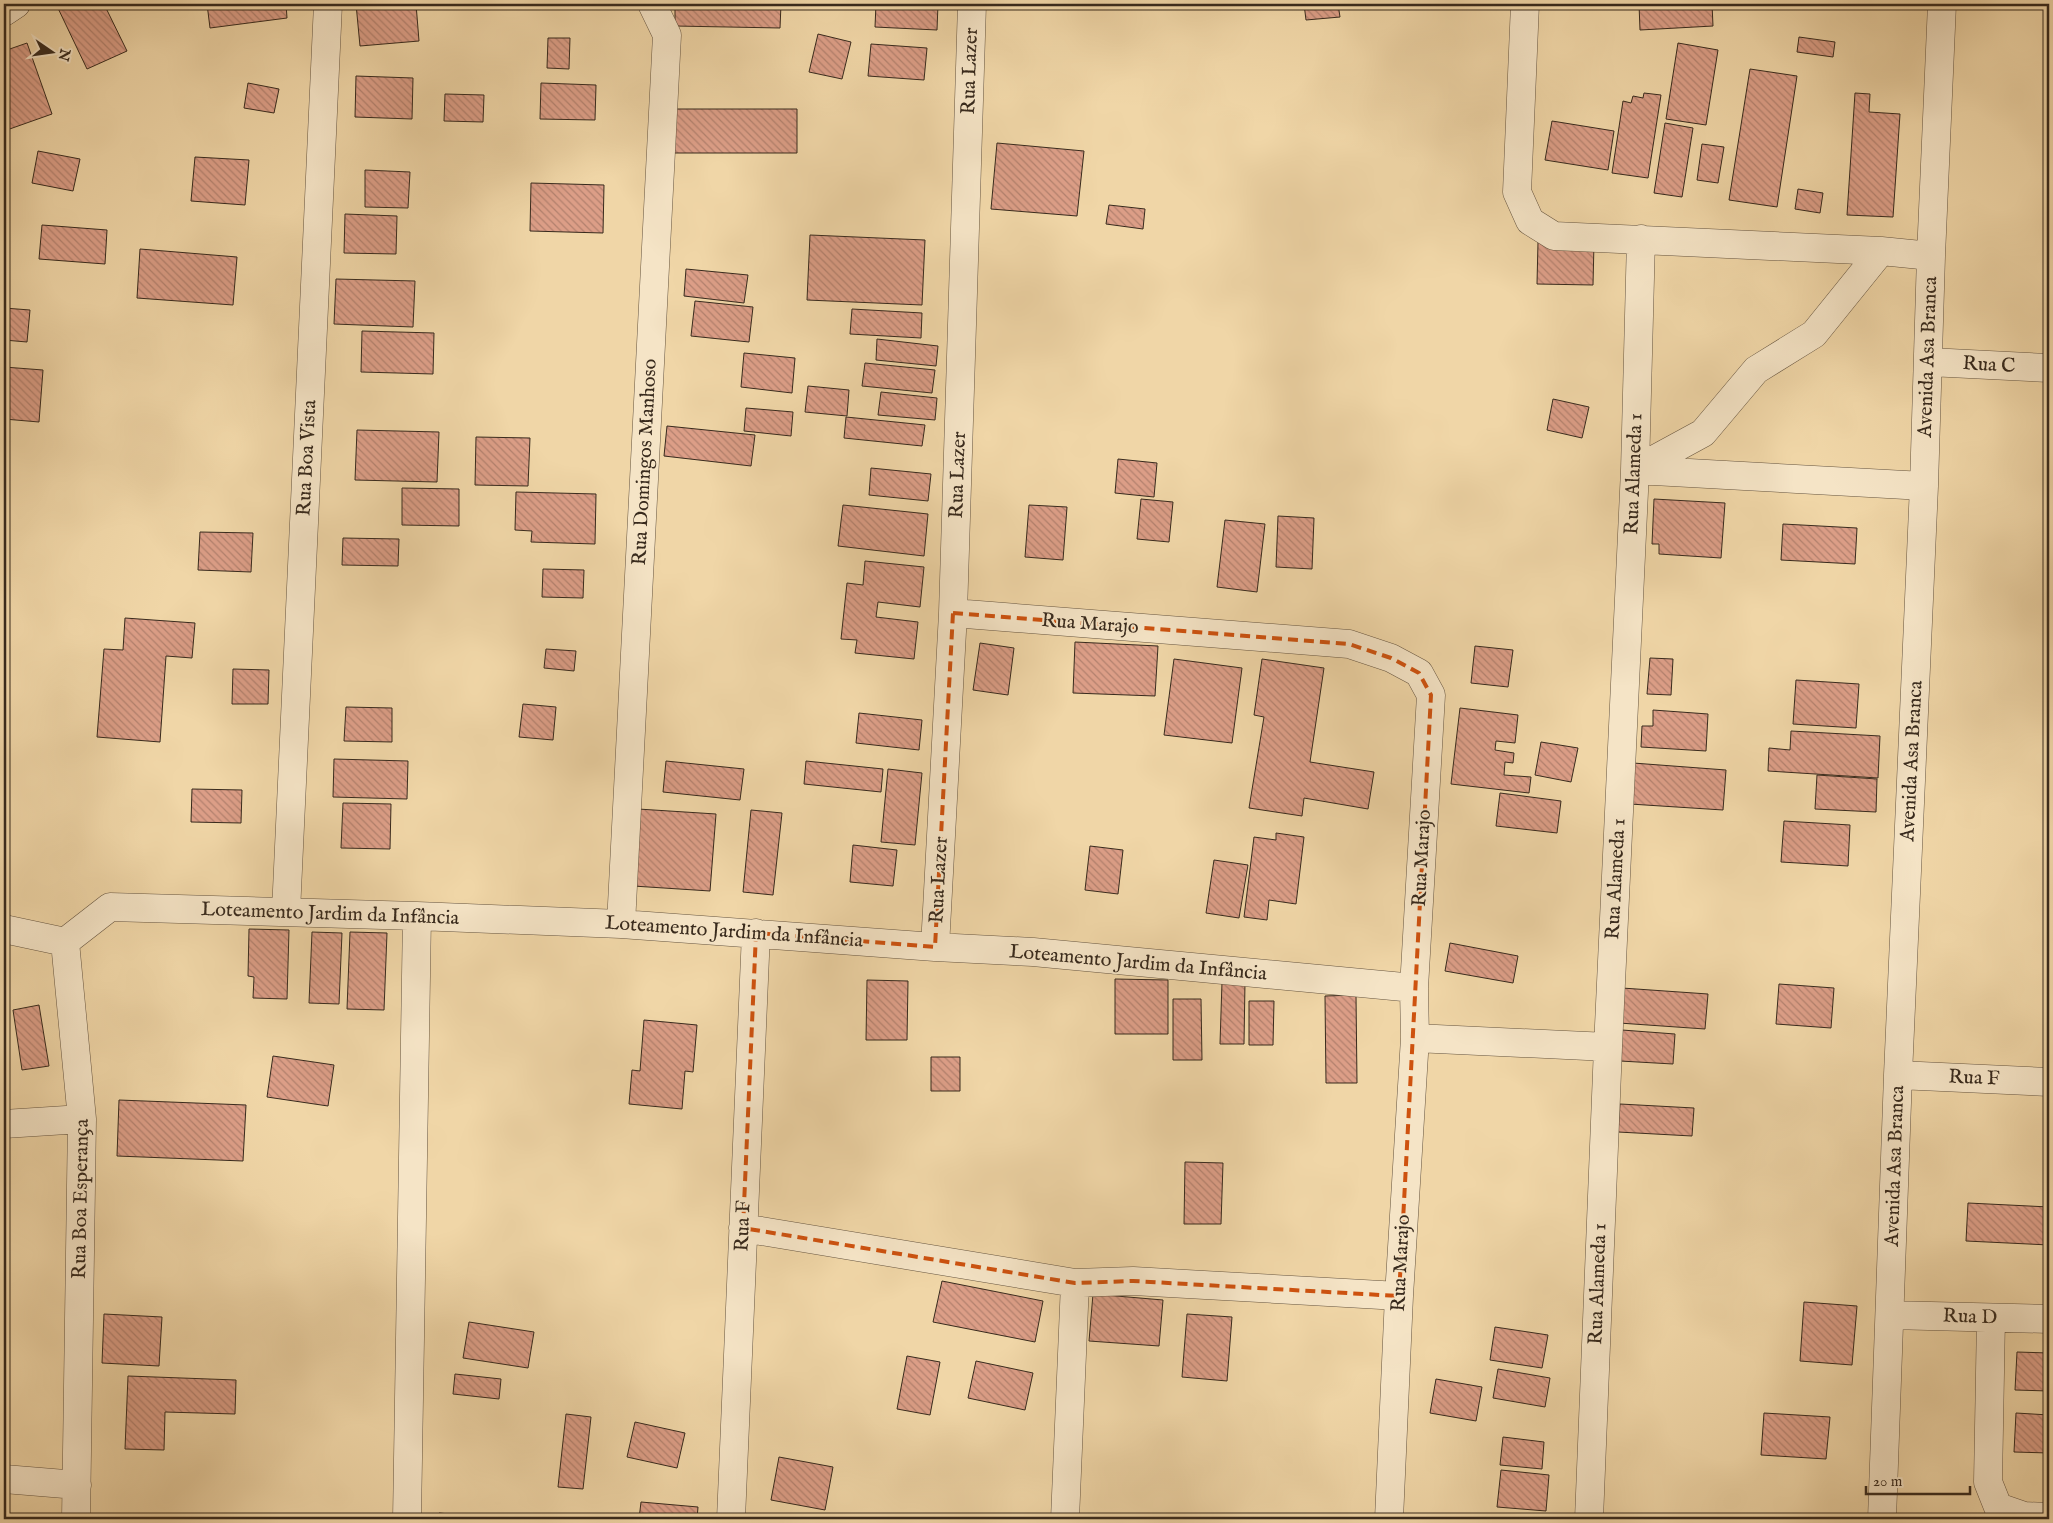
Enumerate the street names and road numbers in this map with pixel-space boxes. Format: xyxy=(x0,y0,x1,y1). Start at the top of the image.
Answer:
street label: Rua Lazer xyxy=(956,26,984,115)
street label: Avenida Asa Branca xyxy=(1913,276,1943,439)
street label: Rua C xyxy=(1962,351,2016,379)
street label: Rua Domingos Manhoso xyxy=(627,358,663,566)
street label: Rua Boa Vista xyxy=(291,399,323,517)
street label: Rua Alameda 1 xyxy=(1619,413,1649,535)
street label: Rua Lazer xyxy=(944,430,972,519)
street label: Rua Marajo xyxy=(1041,608,1140,640)
street label: Avenida Asa Branca xyxy=(1895,679,1929,843)
street label: Rua Marajo xyxy=(1407,808,1437,907)
street label: Rua Alameda 1 xyxy=(1600,818,1632,940)
street label: Rua Lazer xyxy=(924,835,954,924)
street label: Loteamento Jardim da Infância xyxy=(200,897,460,931)
street label: Loteamento Jardim da Infância xyxy=(604,911,864,954)
street label: Loteamento Jardim da Infância xyxy=(1008,939,1268,987)
street label: Rua F xyxy=(1948,1065,2000,1091)
street label: Avenida Asa Branca xyxy=(1880,1085,1910,1248)
street label: Rua Boa Esperança xyxy=(67,1118,95,1279)
street label: Rua F xyxy=(730,1200,756,1252)
street label: Rua Marajo xyxy=(1386,1213,1416,1312)
street label: Rua Alameda 1 xyxy=(1583,1223,1613,1345)
street label: Rua D xyxy=(1942,1304,1998,1330)

